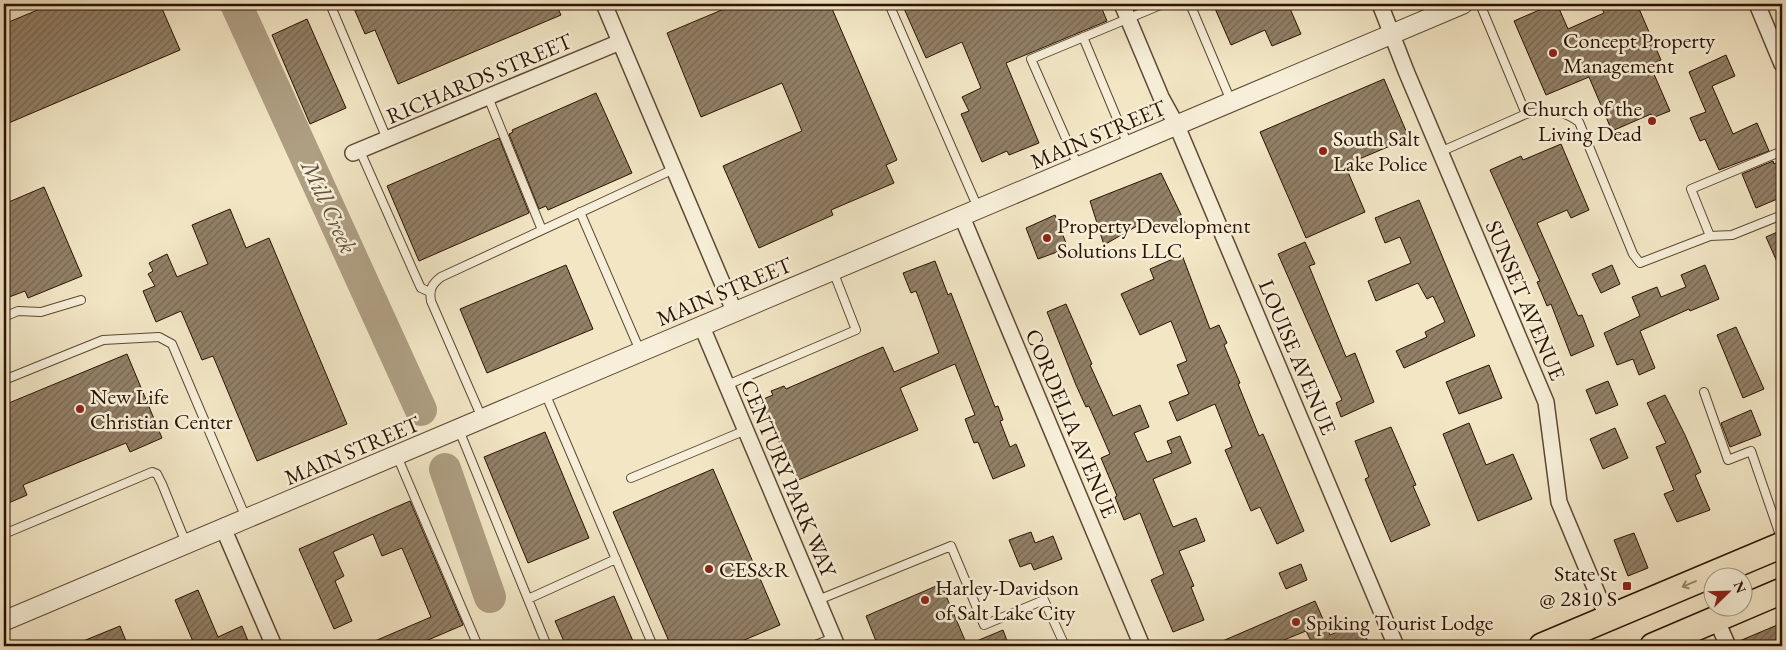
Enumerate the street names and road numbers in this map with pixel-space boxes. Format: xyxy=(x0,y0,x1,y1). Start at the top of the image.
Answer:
street label: RICHARDS STREET xyxy=(382,26,577,131)
street label: MAIN STREET xyxy=(1026,93,1171,176)
street label: SUNSET AVENUE xyxy=(1479,216,1572,385)
street label: MAIN STREET xyxy=(652,250,797,333)
street label: LOUISE AVENUE xyxy=(1252,275,1343,439)
street label: CORDELIA AVENUE xyxy=(1019,324,1124,522)
street label: CENTURY PARK WAY xyxy=(734,375,844,582)
street label: MAIN STREET xyxy=(280,409,425,492)

